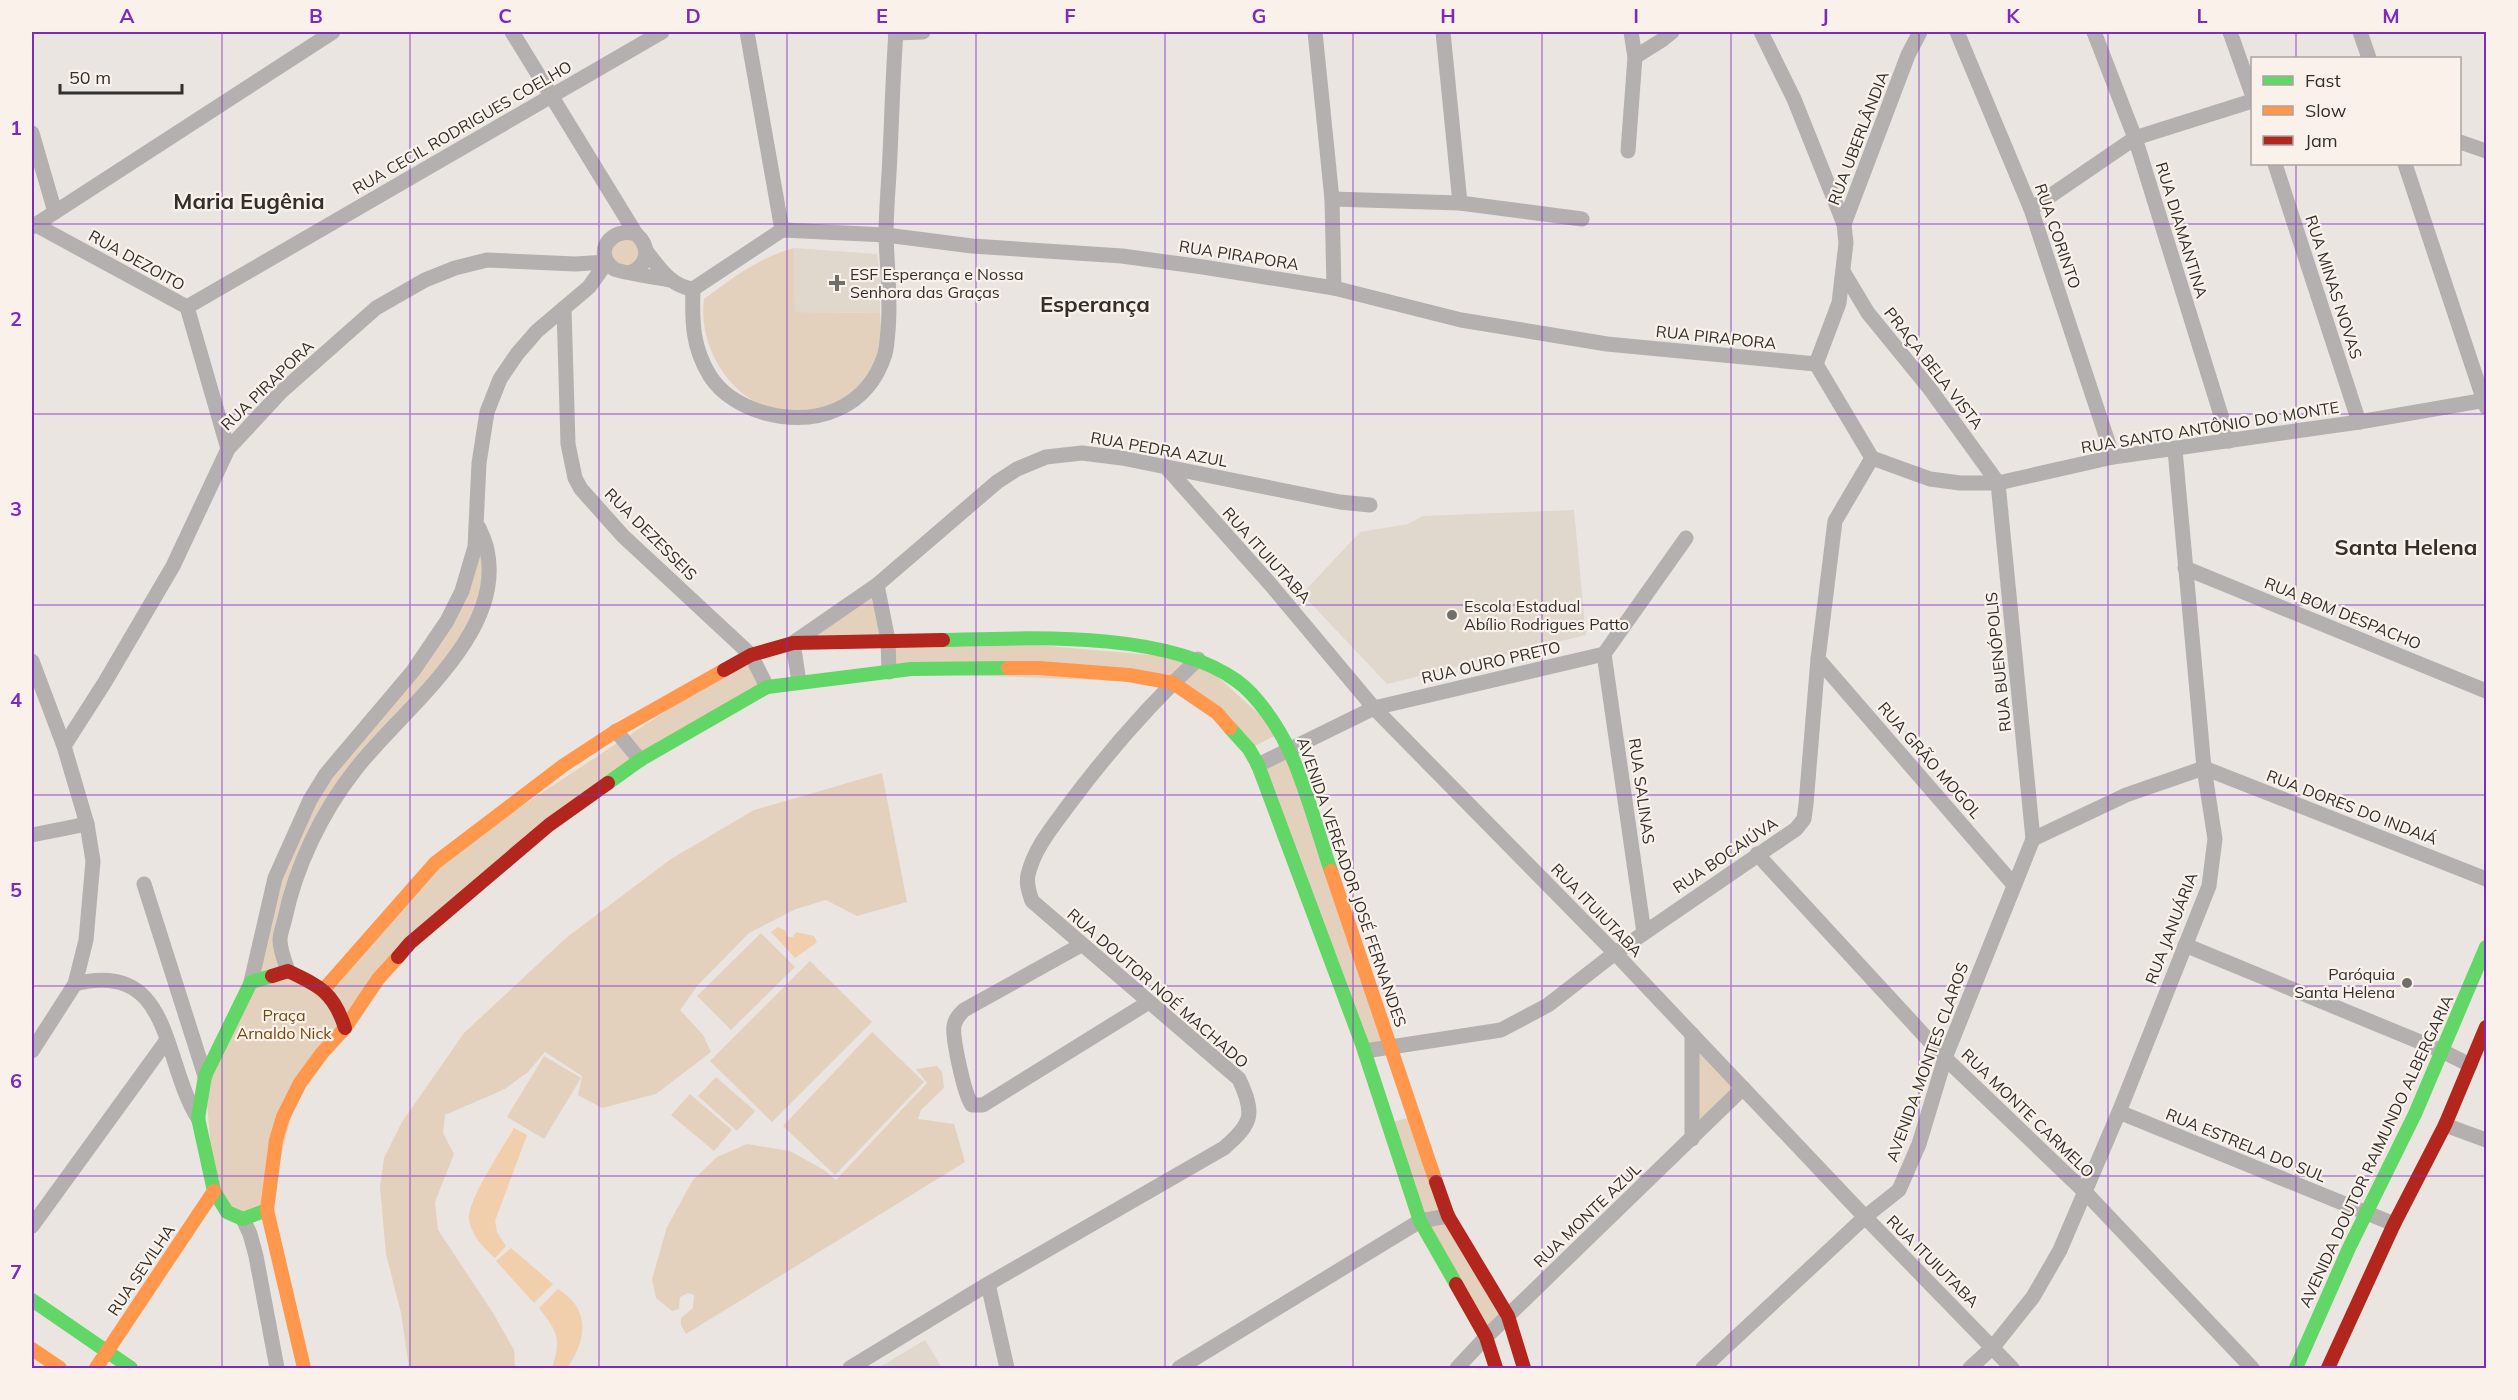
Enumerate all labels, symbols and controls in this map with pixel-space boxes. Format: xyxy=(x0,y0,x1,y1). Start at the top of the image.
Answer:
text: A xyxy=(120,3,135,28)
text: B xyxy=(309,3,323,28)
text: C xyxy=(498,3,512,28)
text: D xyxy=(685,3,701,28)
text: E xyxy=(876,3,888,28)
text: F xyxy=(1064,3,1076,28)
text: G xyxy=(1252,3,1266,28)
text: H xyxy=(1440,3,1456,28)
text: I xyxy=(1633,3,1639,28)
text: J xyxy=(1821,3,1829,28)
text: K xyxy=(2006,3,2020,28)
text: L xyxy=(2196,3,2208,28)
text: M xyxy=(2382,3,2400,28)
street label: RUA CECIL RODRIGUES COELHO xyxy=(349,56,575,198)
scale bar xyxy=(60,57,182,95)
legend xyxy=(2251,57,2461,165)
text: 50 m xyxy=(69,66,111,89)
street label: RUA UBERLÂNDIA xyxy=(1823,68,1893,208)
text: Fast xyxy=(2305,69,2341,92)
text: Slow xyxy=(2305,99,2347,122)
text: 1 xyxy=(10,115,22,140)
text: Jam xyxy=(2305,129,2338,152)
street label: RUA DIAMANTINA xyxy=(2152,159,2212,301)
street label: RUA CORINTO xyxy=(2031,181,2085,291)
district label: Maria Eugênia xyxy=(173,187,325,215)
street label: RUA MINAS NOVAS xyxy=(2301,212,2367,362)
street label: RUA DEZOITO xyxy=(85,225,189,295)
street label: RUA PIRAPORA xyxy=(1178,236,1301,274)
place label: ESF Esperança e Nossa Senhora das Graças xyxy=(850,264,1024,302)
marker: ESF Esperança e Nossa Senhora das Graças xyxy=(828,274,846,292)
district label: Esperança xyxy=(1040,290,1150,318)
street label: PRAÇA BELA VISTA xyxy=(1880,303,1988,433)
text: 2 xyxy=(10,306,22,331)
street label: RUA PIRAPORA xyxy=(1655,321,1778,353)
street label: RUA PIRAPORA xyxy=(216,336,318,434)
street label: RUA SANTO ANTÔNIO DO MONTE xyxy=(2080,397,2340,457)
street label: RUA PEDRA AZUL xyxy=(1089,427,1229,471)
street label: RUA DEZESSEIS xyxy=(601,484,701,584)
text: 3 xyxy=(10,496,22,521)
street label: RUA ITUIUTABA xyxy=(1219,503,1316,607)
district label: Santa Helena xyxy=(2335,533,2477,561)
street label: RUA BOM DESPACHO xyxy=(2262,572,2424,654)
street label: RUA BUENÓPOLIS xyxy=(1981,591,2015,733)
place label: Escola Estadual Abílio Rodrigues Patto xyxy=(1464,596,1629,634)
marker: Escola Estadual Abílio Rodrigues Patto xyxy=(1445,608,1459,622)
street label: RUA OURO PRETO xyxy=(1419,636,1563,688)
text: 4 xyxy=(10,687,22,712)
street label: RUA GRÃO MOGOL xyxy=(1874,698,1986,823)
street label: AVENIDA VEREADOR JOSÉ FERNANDES xyxy=(1293,735,1411,1029)
street label: RUA SALINAS xyxy=(1625,737,1659,845)
street label: RUA DORES DO INDAIÁ xyxy=(2264,765,2440,849)
street label: RUA BOCAIÚVA xyxy=(1669,812,1781,897)
street label: RUA ITUIUTABA xyxy=(1547,859,1647,961)
street label: RUA JANUÁRIA xyxy=(2141,869,2202,987)
text: 5 xyxy=(10,877,22,902)
street label: RUA DOUTOR NOÉ MACHADO xyxy=(1063,904,1253,1072)
street label: AVENIDA MONTES CLAROS xyxy=(1882,960,1972,1164)
place label: Paróquia Santa Helena xyxy=(2294,964,2395,1002)
marker: Paróquia Santa Helena xyxy=(2400,976,2414,990)
street label: AVENIDA DOUTOR RAIMUNDO ALBERGARIA xyxy=(2295,991,2458,1310)
park label: Praça Arnaldo Nick xyxy=(236,1005,332,1043)
street label: RUA MONTE CARMELO xyxy=(1957,1044,2099,1182)
text: 6 xyxy=(10,1068,22,1093)
street label: RUA ESTRELA DO SUL xyxy=(2163,1104,2329,1186)
street label: RUA MONTE AZUL xyxy=(1529,1158,1645,1271)
street label: RUA ITUIUTABA xyxy=(1883,1211,1984,1312)
street label: RUA SEVILHA xyxy=(103,1220,179,1320)
text: 7 xyxy=(10,1259,22,1284)

